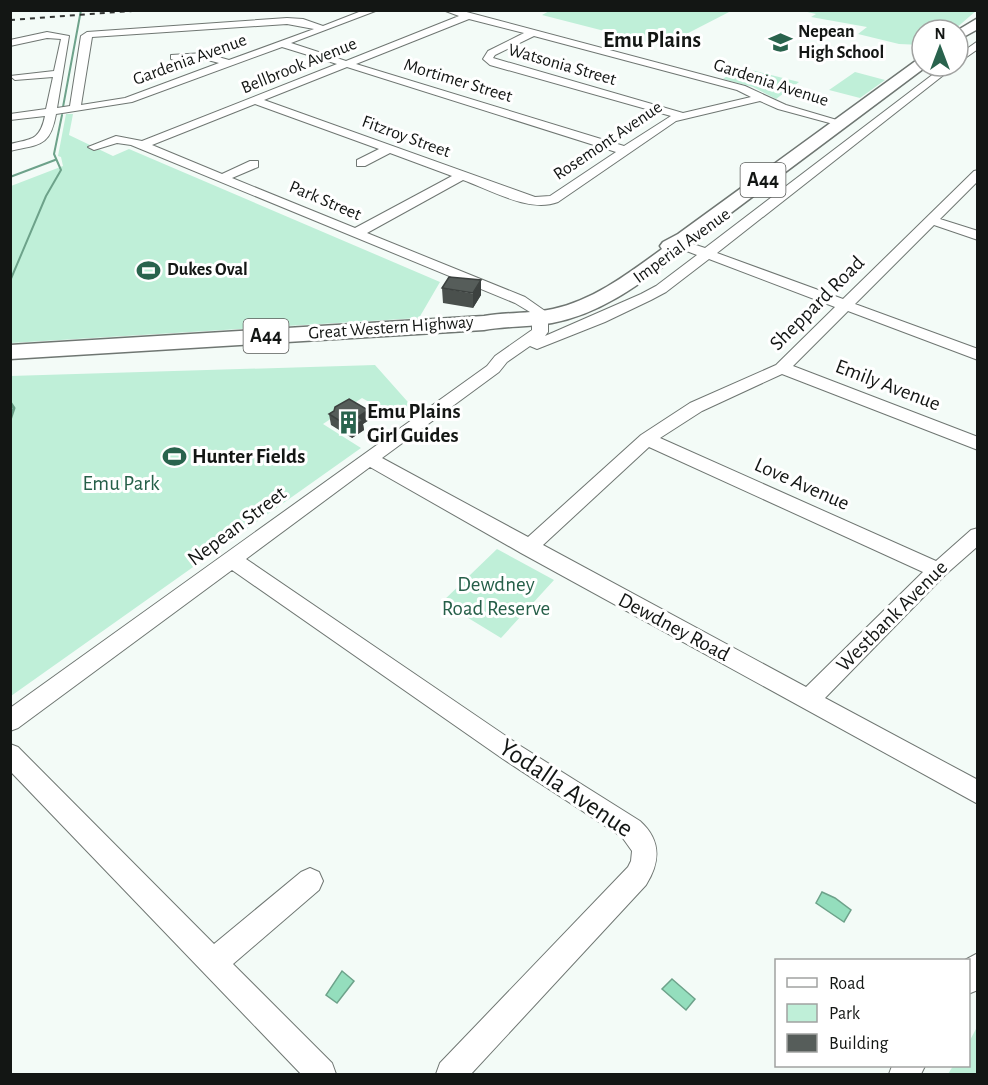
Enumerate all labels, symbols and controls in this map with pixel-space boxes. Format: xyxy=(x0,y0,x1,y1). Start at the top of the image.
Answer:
north arrow xyxy=(910,18,970,78)
place label: Nepean High School xyxy=(798,23,884,62)
text: N xyxy=(934,26,946,42)
district label: Emu Plains xyxy=(603,29,701,51)
school or university icon: Nepean High School xyxy=(767,29,793,55)
street label: Gardenia Avenue xyxy=(131,31,249,89)
street label: Bellbrook Avenue xyxy=(239,35,359,97)
street label: Watsonia Street xyxy=(506,41,618,89)
street label: Mortimer Street xyxy=(402,56,515,106)
street label: Gardenia Avenue xyxy=(711,56,831,110)
street label: Rosemont Avenue xyxy=(550,98,666,184)
street label: Fitzroy Street xyxy=(359,113,453,161)
road number: A44 xyxy=(740,163,786,197)
street label: Park Street xyxy=(286,178,364,224)
street label: Imperial Avenue xyxy=(630,205,734,287)
street label: Sheppard Road xyxy=(766,252,868,354)
sports icon: Dukes Oval xyxy=(136,257,162,283)
place label: Dukes Oval xyxy=(167,261,248,279)
street label: Great Western Highway xyxy=(308,313,475,343)
road number: A44 xyxy=(244,319,288,353)
street label: Emily Avenue xyxy=(833,355,943,415)
place label: Emu Plains Girl Guides xyxy=(367,401,460,446)
building icon: Emu Plains Girl Guides xyxy=(336,410,362,436)
sports icon: Hunter Fields xyxy=(161,443,187,469)
place label: Hunter Fields xyxy=(192,446,305,467)
street label: Love Avenue xyxy=(751,454,853,514)
park label: Emu Park xyxy=(82,473,160,494)
street label: Nepean Street xyxy=(184,482,290,570)
street label: Westbank Avenue xyxy=(832,556,952,676)
park label: Dewdney Road Reserve xyxy=(442,574,550,619)
street label: Dewdney Road xyxy=(615,589,733,665)
street label: Yodalla Avenue xyxy=(494,734,638,842)
legend xyxy=(775,959,970,1067)
text: Road xyxy=(829,975,865,993)
text: Park xyxy=(829,1005,861,1023)
text: Building xyxy=(829,1035,889,1053)

